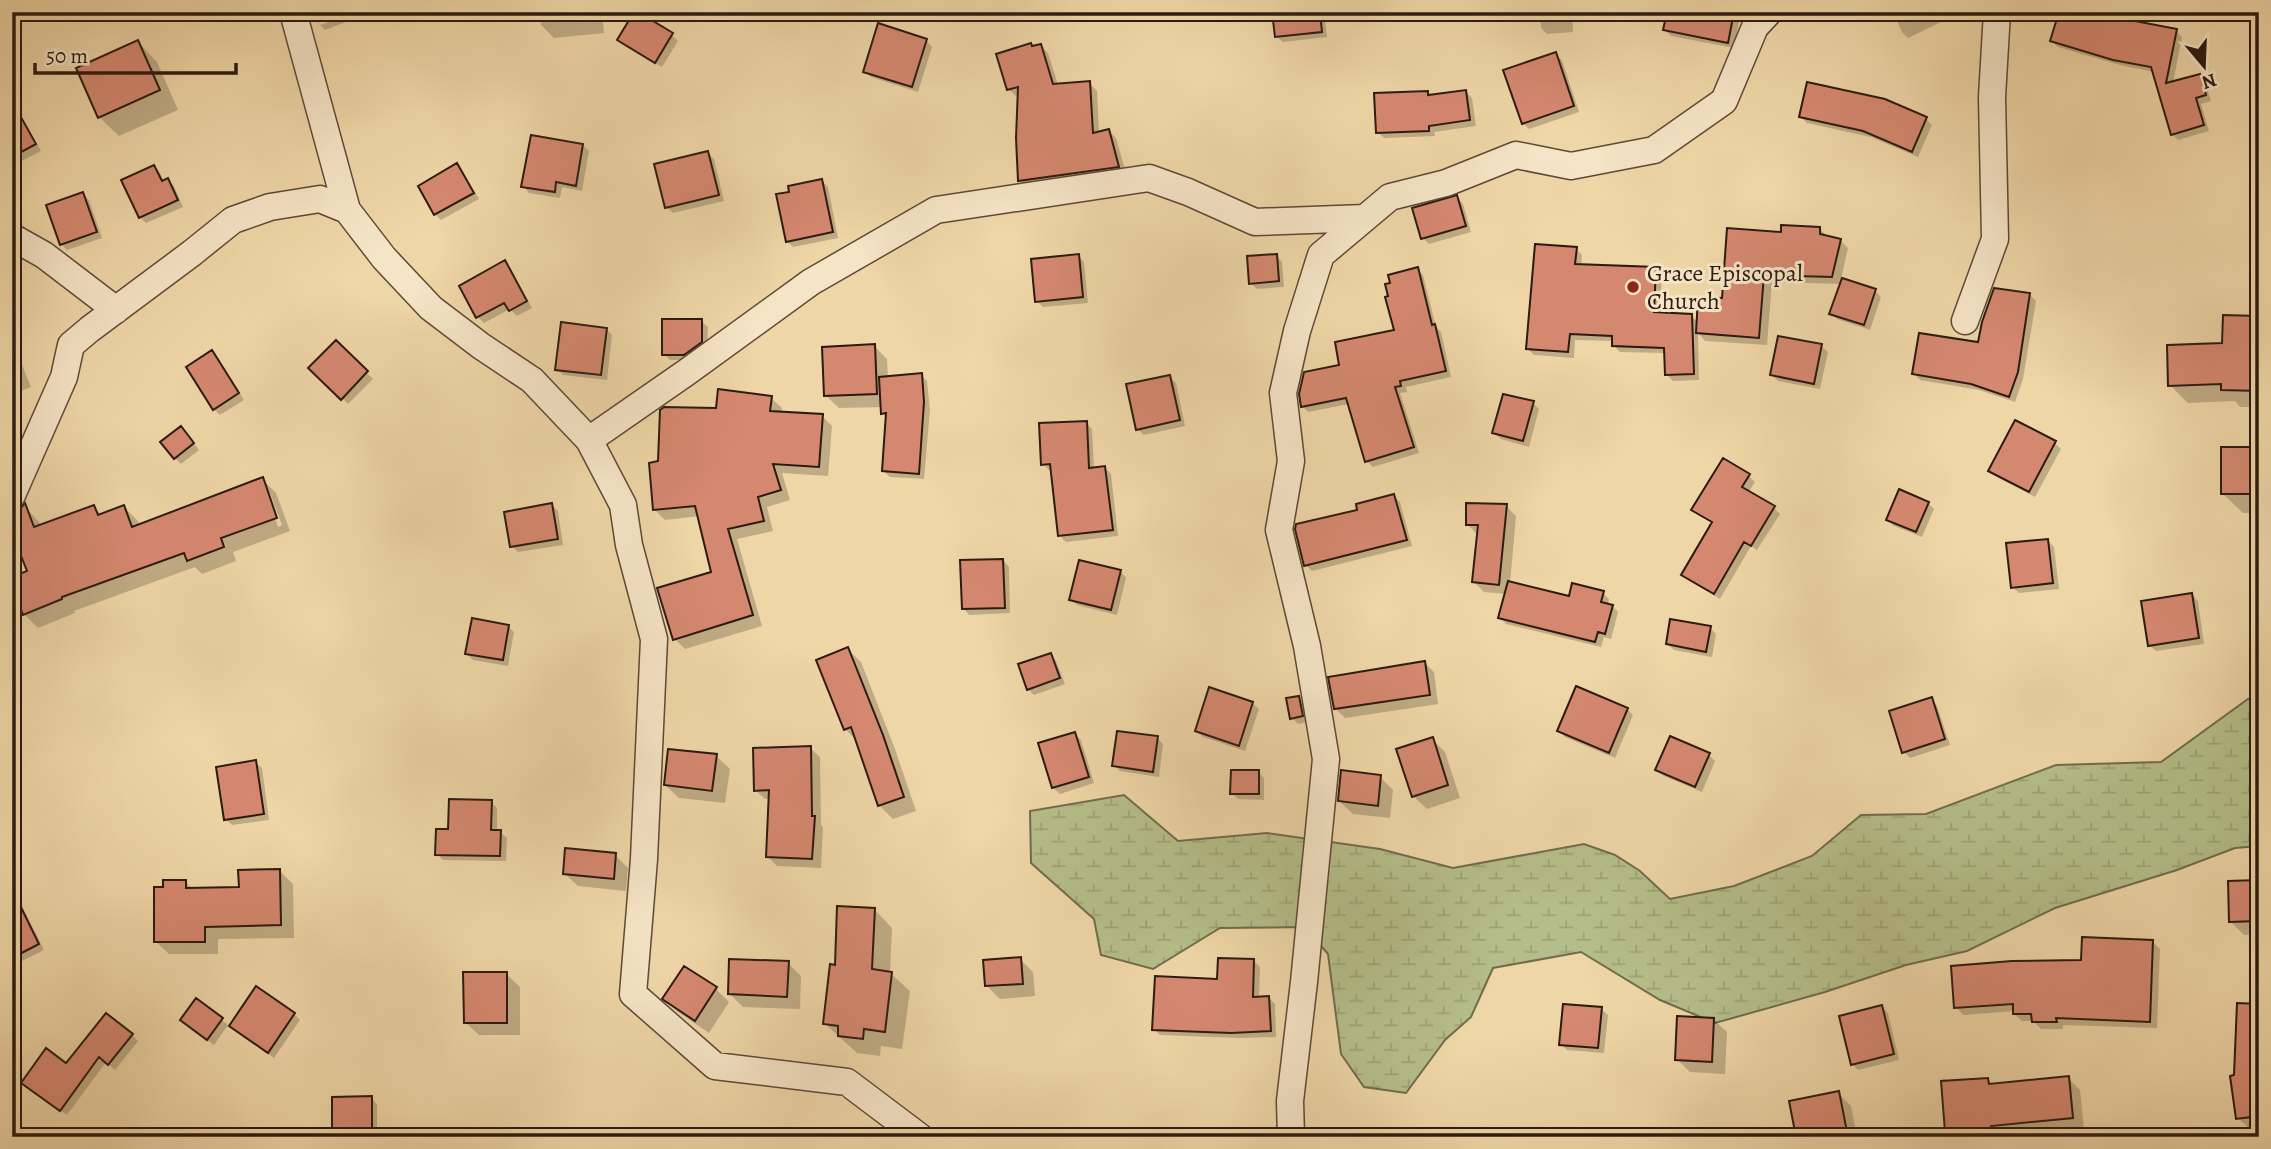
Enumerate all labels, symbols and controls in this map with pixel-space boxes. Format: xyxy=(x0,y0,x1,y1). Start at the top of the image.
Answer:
scale bar xyxy=(35,32,236,76)
north arrow xyxy=(2170,32,2240,102)
text: 50 m xyxy=(46,42,88,70)
text: N xyxy=(2198,67,2220,96)
place label: Grace Episcopal Church xyxy=(1647,257,1803,317)
marker: Grace Episcopal Church xyxy=(1625,279,1641,295)

